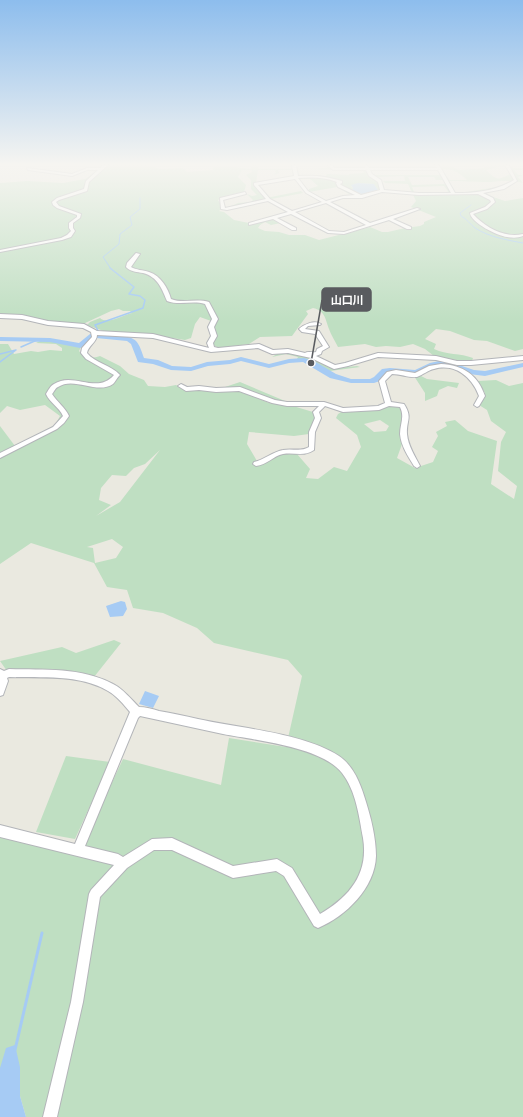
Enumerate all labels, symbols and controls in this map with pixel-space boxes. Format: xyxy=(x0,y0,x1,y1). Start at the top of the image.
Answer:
callout: 山口川 xyxy=(322,288,371,311)
text: 山口川 xyxy=(331,293,364,306)

